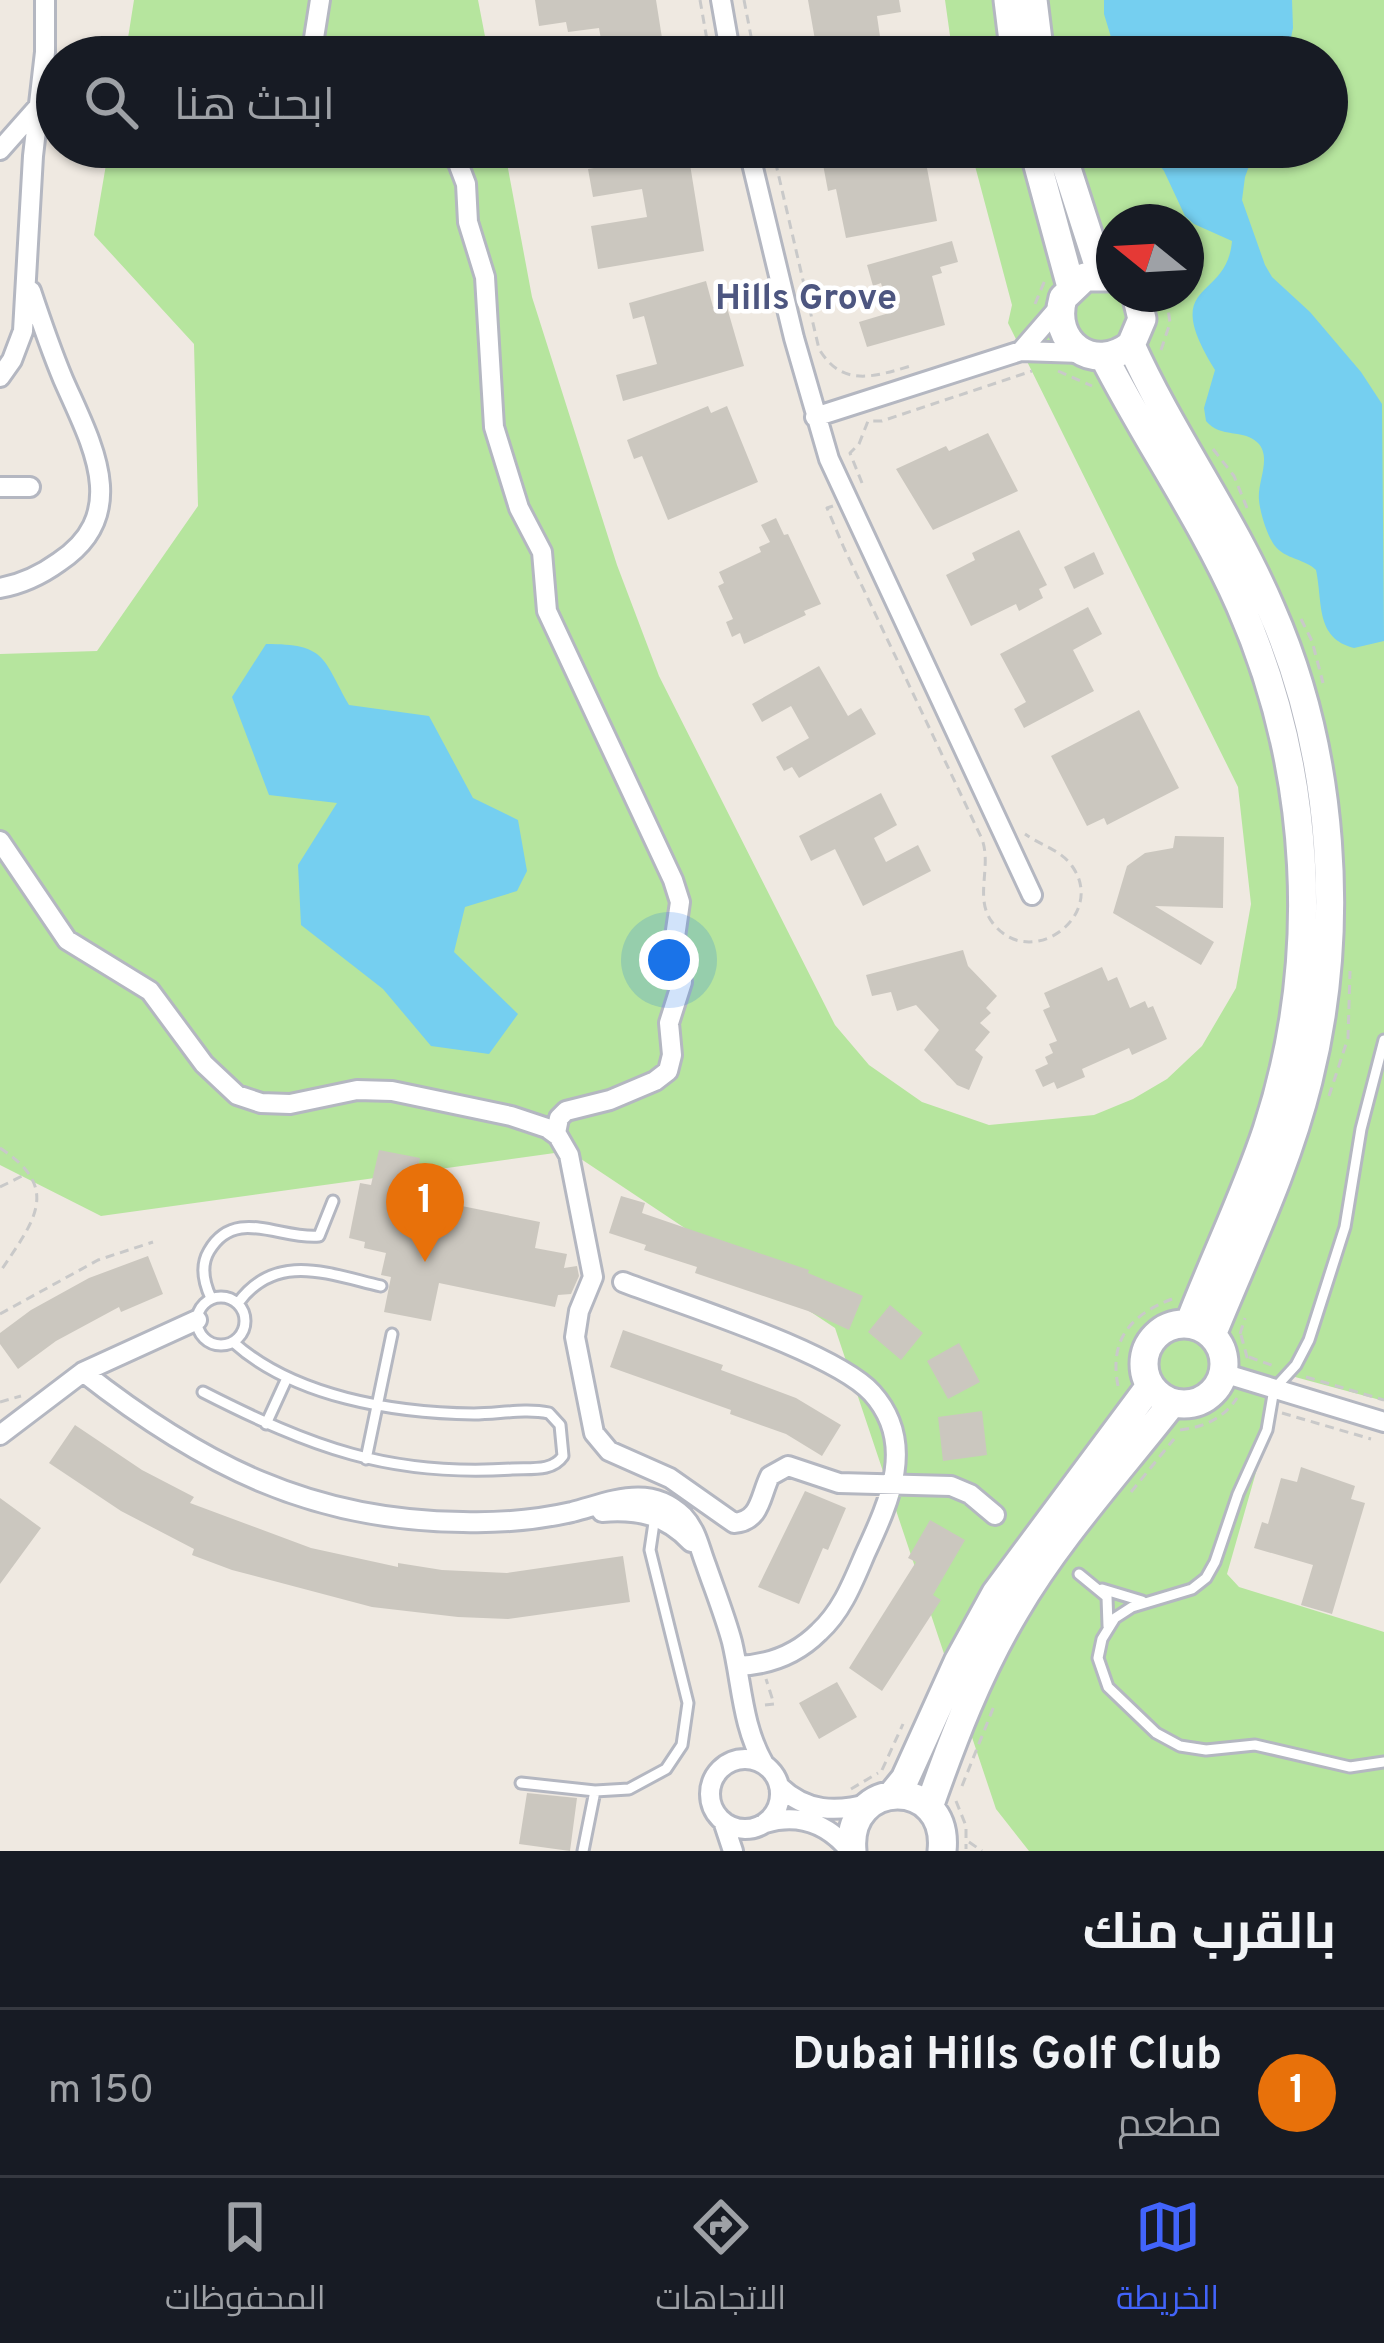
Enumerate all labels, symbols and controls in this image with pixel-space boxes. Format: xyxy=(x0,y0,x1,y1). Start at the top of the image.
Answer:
search box xyxy=(36,36,1348,168)
icon: search xyxy=(78,69,144,135)
text: ابحث هنا xyxy=(174,79,335,136)
north arrow xyxy=(1096,204,1204,312)
district label: Hills Grove xyxy=(715,277,897,323)
your location xyxy=(639,930,699,990)
pin: 1 xyxy=(386,1163,464,1262)
text: بالقرب منك xyxy=(1083,1903,1336,1968)
text: Dubai Hills Golf Club xyxy=(792,2028,1222,2085)
text: 150 m xyxy=(48,2068,154,2117)
text: 1 xyxy=(1289,2068,1305,2117)
text: مطعم xyxy=(1117,2102,1222,2151)
tab: المحفوظات xyxy=(165,2194,326,2328)
tab: الاتجاهات xyxy=(655,2194,786,2328)
tab: الخريطة xyxy=(1116,2194,1219,2328)

